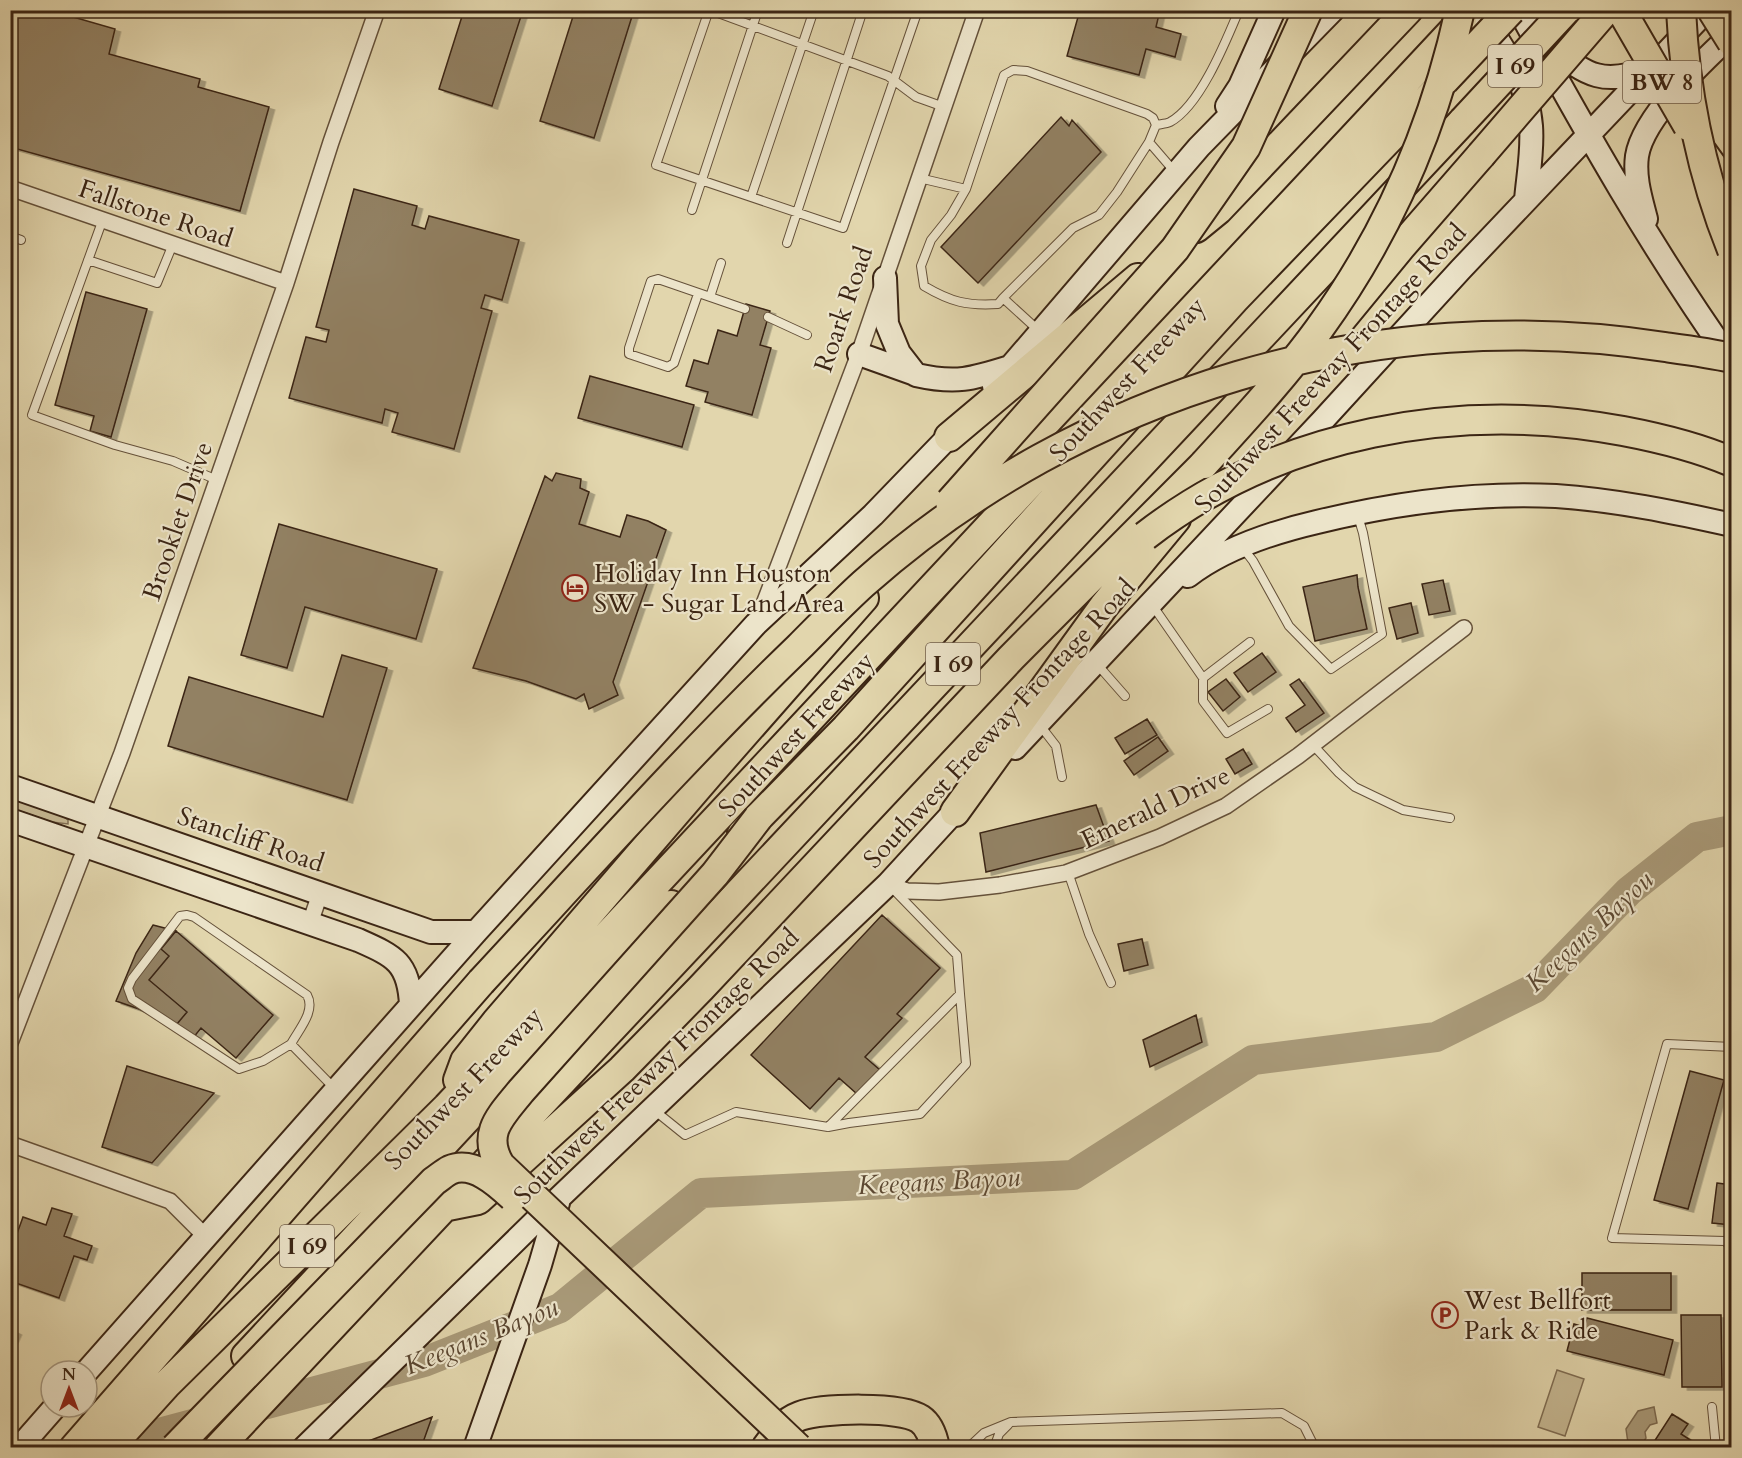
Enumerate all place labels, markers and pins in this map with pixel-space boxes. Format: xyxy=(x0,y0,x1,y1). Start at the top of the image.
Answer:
place label: Holiday Inn Houston SW - Sugar Land Area xyxy=(594,556,844,621)
hotel icon: Holiday Inn Houston SW - Sugar Land Area xyxy=(560,573,590,603)
place label: West Bellfort Park & Ride xyxy=(1463,1283,1611,1348)
parking icon: West Bellfort Park & Ride xyxy=(1430,1300,1460,1330)

